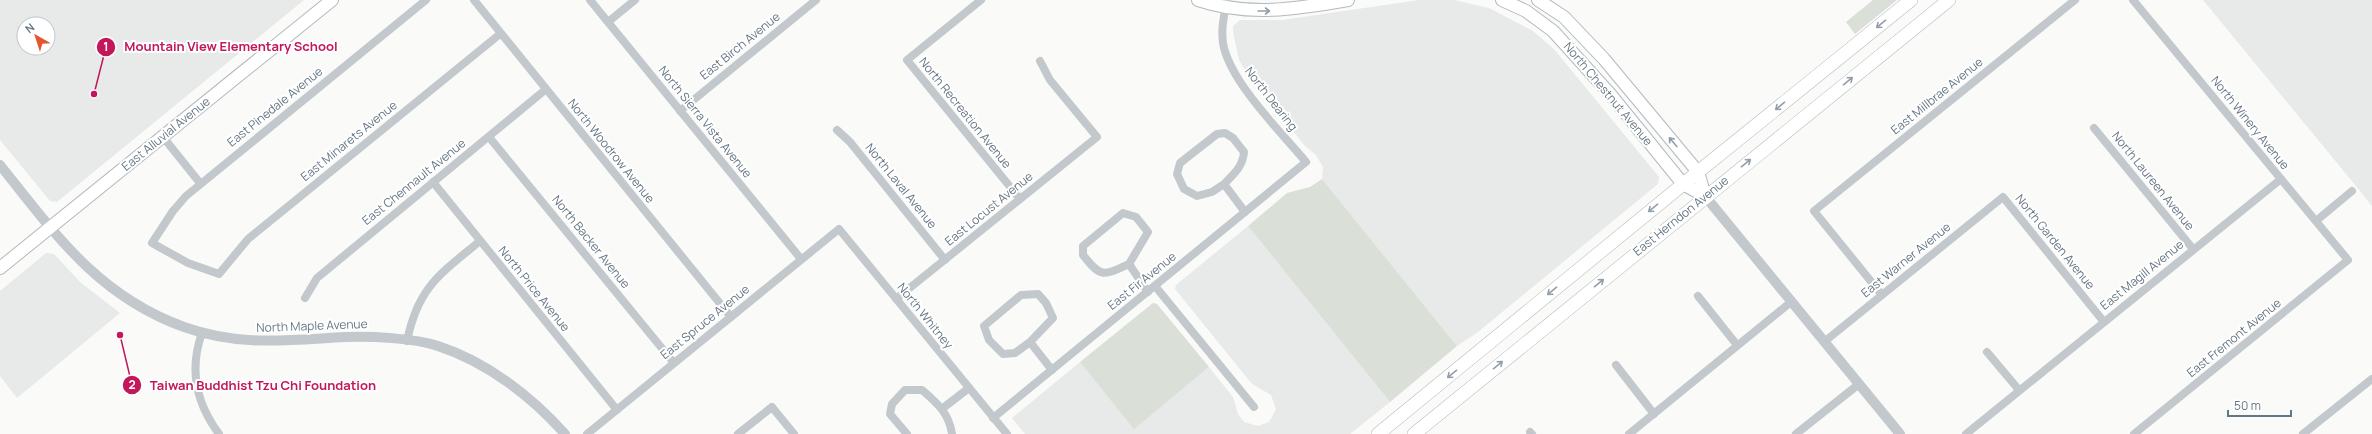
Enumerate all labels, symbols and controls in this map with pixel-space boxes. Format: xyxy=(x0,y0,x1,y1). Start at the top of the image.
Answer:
one-way arrow xyxy=(1257,7,1270,15)
street label: East Birch Avenue xyxy=(696,8,783,83)
north arrow xyxy=(16,16,56,56)
text: N xyxy=(22,19,37,36)
one-way arrow xyxy=(1875,20,1886,29)
callout: Mountain View Elementary School xyxy=(96,34,345,59)
text: Mountain View Elementary School xyxy=(124,37,338,55)
text: 1 xyxy=(103,38,109,55)
street label: North Chestnut Avenue xyxy=(1560,38,1657,149)
street label: East Millbrae Avenue xyxy=(1887,53,1986,138)
street label: North Recreation Avenue xyxy=(915,54,1016,172)
street label: North Sierra Vista Avenue xyxy=(655,62,756,181)
street label: East Pinedale Avenue xyxy=(223,63,326,150)
street label: North Dearing xyxy=(1241,63,1302,134)
street label: North Winery Avenue xyxy=(2207,72,2293,173)
one-way arrow xyxy=(1842,77,1853,86)
street label: East Alluvial Avenue xyxy=(118,93,213,175)
street label: North Woodrow Avenue xyxy=(564,95,659,206)
street label: East Minarets Avenue xyxy=(297,96,400,185)
one-way arrow xyxy=(1774,101,1785,110)
street label: North Laureen Avenue xyxy=(2108,128,2199,234)
street label: East Chennault Avenue xyxy=(358,135,469,229)
one-way arrow xyxy=(1668,136,1677,147)
street label: North Laval Avenue xyxy=(862,139,941,232)
one-way arrow xyxy=(1741,158,1752,167)
street label: East Locust Avenue xyxy=(941,168,1036,249)
street label: East Herndon Avenue xyxy=(1629,172,1732,259)
street label: North Garden Avenue xyxy=(2012,191,2099,293)
street label: North Backer Avenue xyxy=(549,192,634,292)
one-way arrow xyxy=(1647,204,1658,213)
street label: East Warner Avenue xyxy=(1857,218,1954,301)
street label: East Magill Avenue xyxy=(2096,236,2187,314)
street label: North Price Avenue xyxy=(495,242,574,335)
street label: East Fir Avenue xyxy=(1104,248,1180,314)
one-way arrow xyxy=(1593,278,1604,287)
street label: North Whitney xyxy=(894,279,958,353)
street label: East Spruce Avenue xyxy=(657,280,753,363)
one-way arrow xyxy=(1547,287,1558,295)
street label: East Fremont Avenue xyxy=(2183,294,2284,381)
street label: North Maple Avenue xyxy=(256,315,368,336)
one-way arrow xyxy=(1493,361,1504,369)
one-way arrow xyxy=(1447,369,1457,378)
callout: Taiwan Buddhist Tzu Chi Foundation xyxy=(122,373,384,398)
text: 2 xyxy=(128,376,136,393)
text: Taiwan Buddhist Tzu Chi Foundation xyxy=(150,376,376,394)
scale bar xyxy=(2228,392,2291,418)
text: 50 m xyxy=(2234,397,2261,414)

